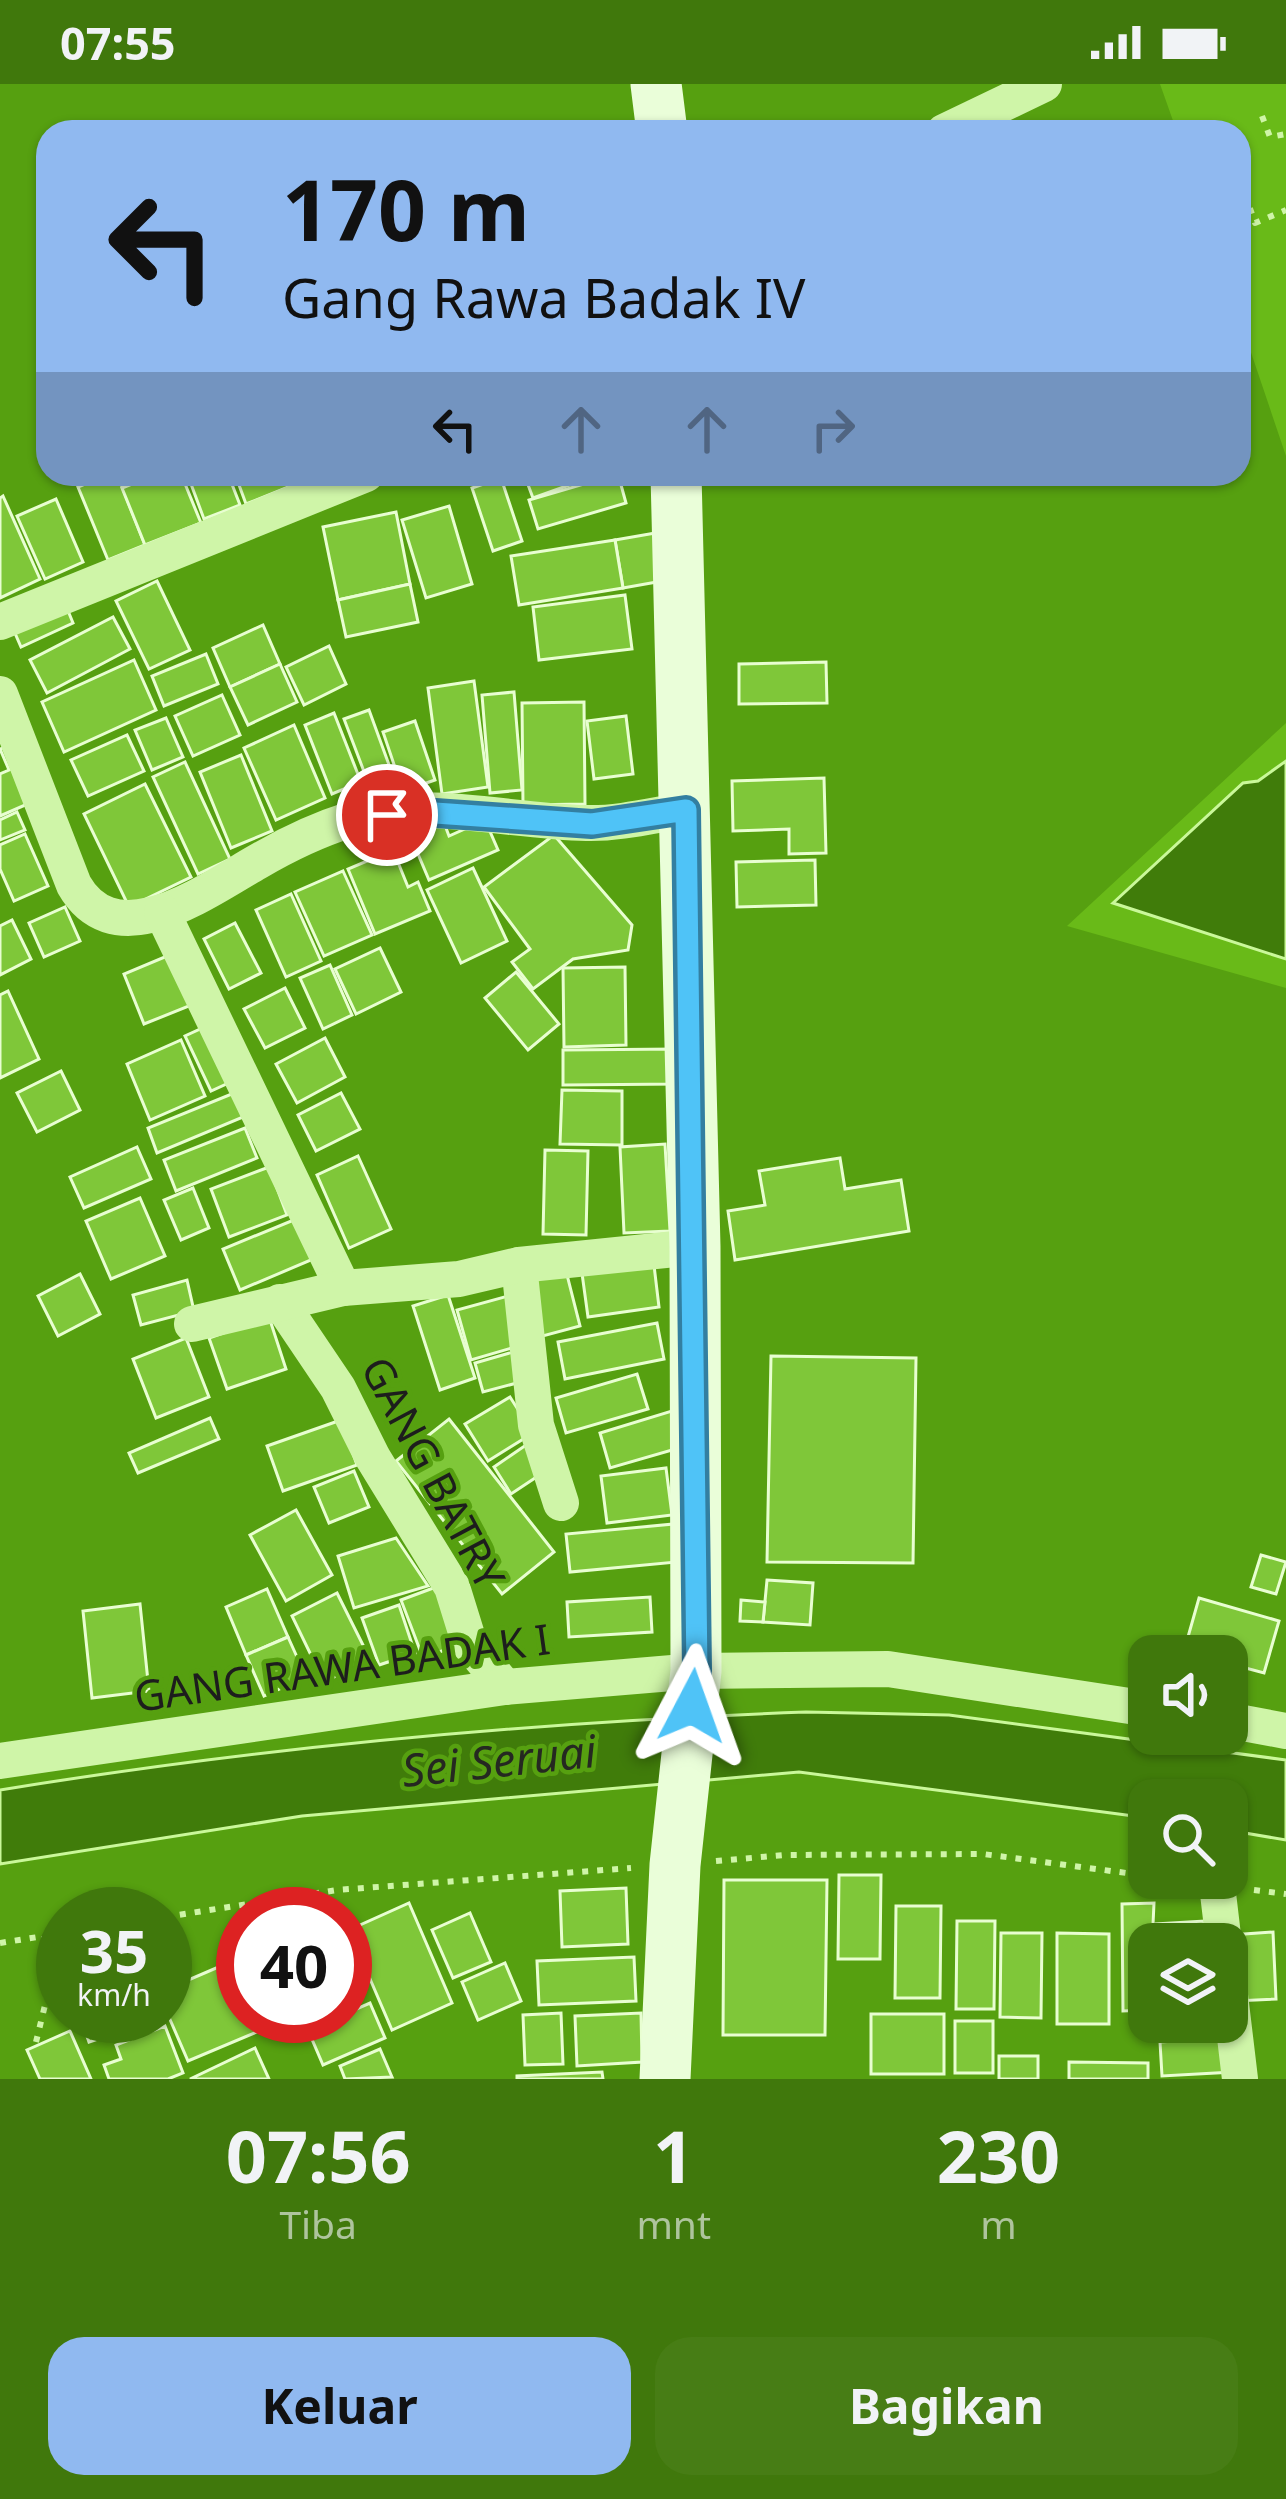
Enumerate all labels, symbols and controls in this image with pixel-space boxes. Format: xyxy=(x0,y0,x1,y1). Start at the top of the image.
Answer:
text: 07:55 xyxy=(60,12,176,73)
text: 170 m xyxy=(282,151,530,266)
icon: left xyxy=(84,168,240,324)
text: Gang Rawa Badak IV xyxy=(282,260,805,334)
icon: left xyxy=(422,396,488,462)
icon: ahead xyxy=(548,396,614,462)
icon: ahead xyxy=(674,396,740,462)
icon: right xyxy=(800,396,866,462)
pin xyxy=(336,764,438,866)
icon: arrive xyxy=(354,782,420,848)
street label: GANG BATRY xyxy=(349,1346,520,1599)
street label: GANG RAWA BADAK I xyxy=(130,1609,553,1724)
map controls xyxy=(1128,1635,1248,2043)
button: sound xyxy=(1128,1635,1248,1755)
position arrow xyxy=(629,1643,755,1769)
water label: Sei Seruai xyxy=(399,1719,600,1800)
button: search xyxy=(1128,1779,1248,1899)
speed limit sign: 40 xyxy=(216,1887,372,2043)
text: 35 xyxy=(80,1909,148,1991)
button: layers xyxy=(1128,1923,1248,2043)
text: km/h xyxy=(77,1974,151,2015)
text: 07:56 xyxy=(226,2106,411,2204)
text: 1 xyxy=(653,2106,694,2204)
text: 230 xyxy=(937,2106,1060,2204)
text: Tiba xyxy=(279,2197,357,2250)
text: mnt xyxy=(636,2197,711,2250)
text: m xyxy=(980,2197,1017,2250)
button: Keluar xyxy=(48,2337,631,2475)
button: Bagikan xyxy=(655,2337,1238,2475)

